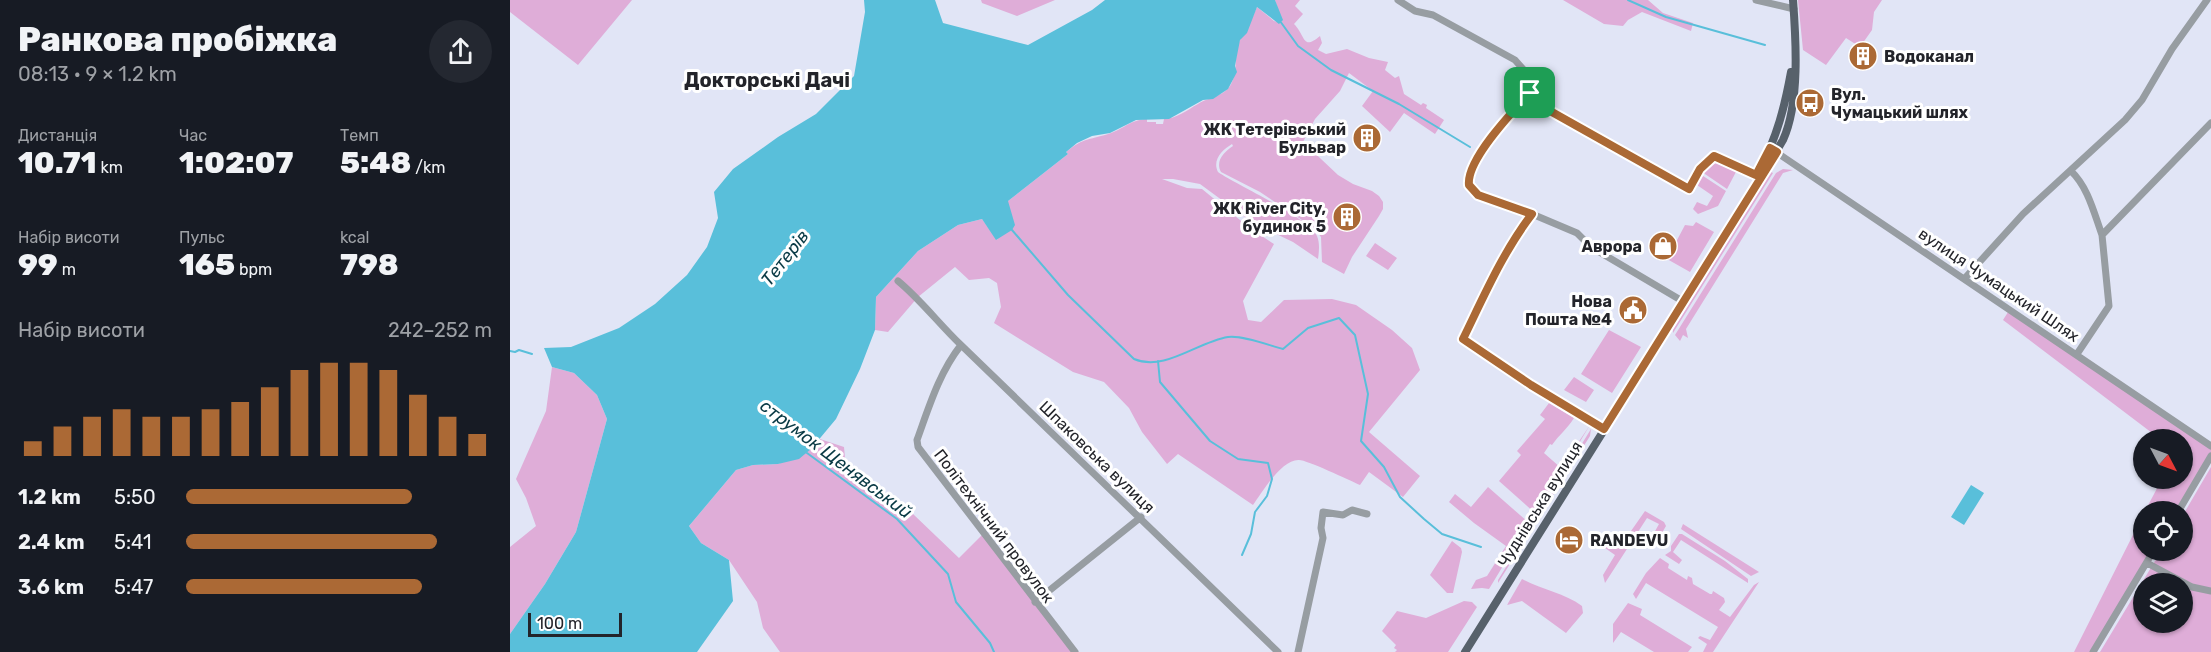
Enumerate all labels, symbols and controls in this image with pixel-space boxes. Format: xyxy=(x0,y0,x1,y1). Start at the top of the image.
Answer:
text: Ранкова пробіжка xyxy=(18,20,337,59)
button: share xyxy=(429,20,492,83)
building icon: Водоканал xyxy=(1847,40,1879,72)
place label: Водоканал xyxy=(1884,47,1974,66)
text: 08:13 · 9 × 1.2 km xyxy=(18,62,177,86)
pin xyxy=(1504,67,1555,118)
district label: Докторські Дачі xyxy=(684,68,850,92)
icon: arrive xyxy=(1513,76,1546,109)
place label: Вул. Чумацький шлях xyxy=(1831,85,1969,122)
bus stop icon: Вул. Чумацький шлях xyxy=(1794,87,1826,119)
place label: ЖК Тетерівський Бульвар xyxy=(1204,120,1346,157)
building icon: ЖК Тетерівський Бульвар xyxy=(1351,122,1383,154)
text: Дистанція xyxy=(18,126,97,145)
text: Час xyxy=(179,126,207,145)
text: Темп xyxy=(340,126,379,145)
text: 10.71 xyxy=(18,145,96,181)
text: 1:02:07 xyxy=(179,145,293,181)
text: 5:48 xyxy=(340,145,411,181)
text: km xyxy=(96,158,123,177)
text: /km xyxy=(411,158,445,177)
place label: ЖК River City, будинок 5 xyxy=(1213,199,1326,236)
building icon: ЖК River City, будинок 5 xyxy=(1331,201,1363,233)
street label: вулиця Чумацький Шлях xyxy=(1915,224,2083,346)
water label: Тетерів xyxy=(756,226,814,290)
text: Набір висоти xyxy=(18,228,120,247)
text: Пульс xyxy=(179,228,225,247)
text: kcal xyxy=(340,228,369,247)
shop icon: Аврора xyxy=(1647,230,1679,262)
place label: Аврора xyxy=(1581,237,1642,256)
text: 99 xyxy=(18,247,58,283)
text: 165 xyxy=(179,247,235,283)
text: 798 xyxy=(340,247,399,283)
text: m xyxy=(58,260,76,279)
text: bpm xyxy=(235,260,272,279)
place label: Нова Пошта №4 xyxy=(1525,292,1612,329)
public building icon: Нова Пошта №4 xyxy=(1617,294,1649,326)
text: Набір висоти xyxy=(18,318,145,342)
text: 242–252 m xyxy=(388,318,492,342)
water label: струмок Щенявський xyxy=(756,395,916,523)
street label: Шпаковська вулиця xyxy=(1035,397,1159,517)
north arrow xyxy=(2133,429,2193,489)
map controls xyxy=(2133,429,2193,633)
street label: Чуднівська вулиця xyxy=(1494,438,1586,570)
street label: Політехнічний провулок xyxy=(930,445,1058,607)
text: 1.2 km xyxy=(18,485,81,509)
text: 5:50 xyxy=(114,485,156,509)
button: locate xyxy=(2133,501,2193,561)
hotel icon: RANDEVU xyxy=(1553,524,1585,556)
text: 2.4 km xyxy=(18,530,84,554)
text: 5:41 xyxy=(114,530,152,554)
place label: RANDEVU xyxy=(1590,531,1668,550)
button: layers xyxy=(2133,573,2193,633)
text: 3.6 km xyxy=(18,575,84,599)
text: 5:47 xyxy=(114,575,153,599)
scale bar xyxy=(528,610,622,638)
text: 100 m xyxy=(537,614,582,633)

